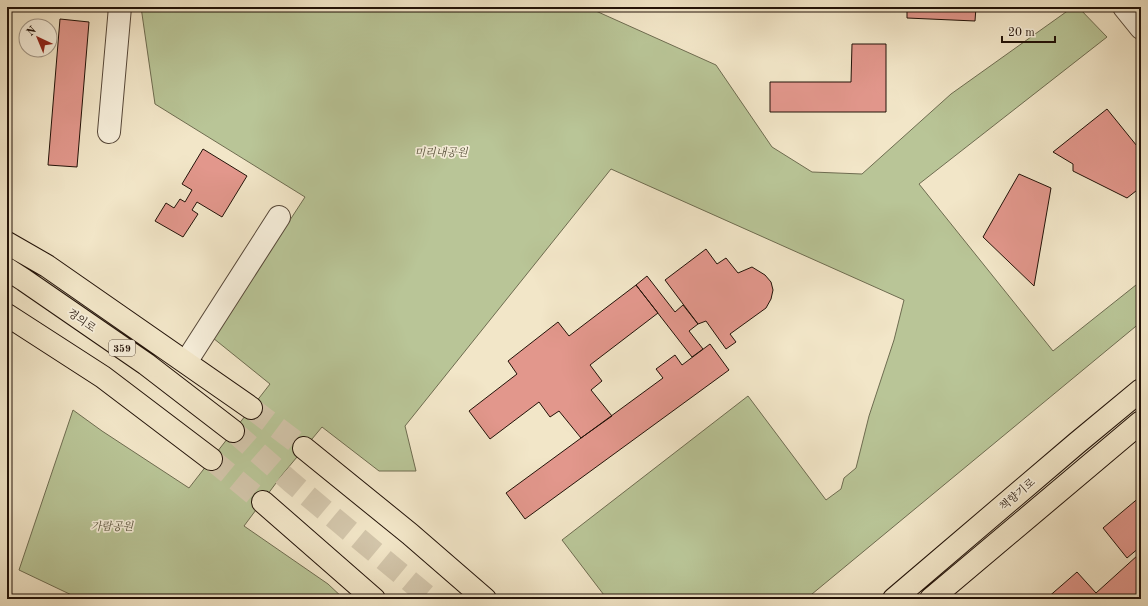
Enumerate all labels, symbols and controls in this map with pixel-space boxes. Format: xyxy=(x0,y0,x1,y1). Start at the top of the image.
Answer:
north arrow xyxy=(18,18,58,58)
scale bar xyxy=(1002,18,1055,44)
text: N xyxy=(25,25,39,39)
text: 20 m xyxy=(1008,27,1035,39)
park label: 미리내공원 xyxy=(414,146,469,159)
street label: 경의로 xyxy=(65,307,98,335)
road number: 359 xyxy=(109,340,135,356)
street label: 책향기로 xyxy=(997,475,1038,513)
park label: 가람공원 xyxy=(91,520,135,533)

